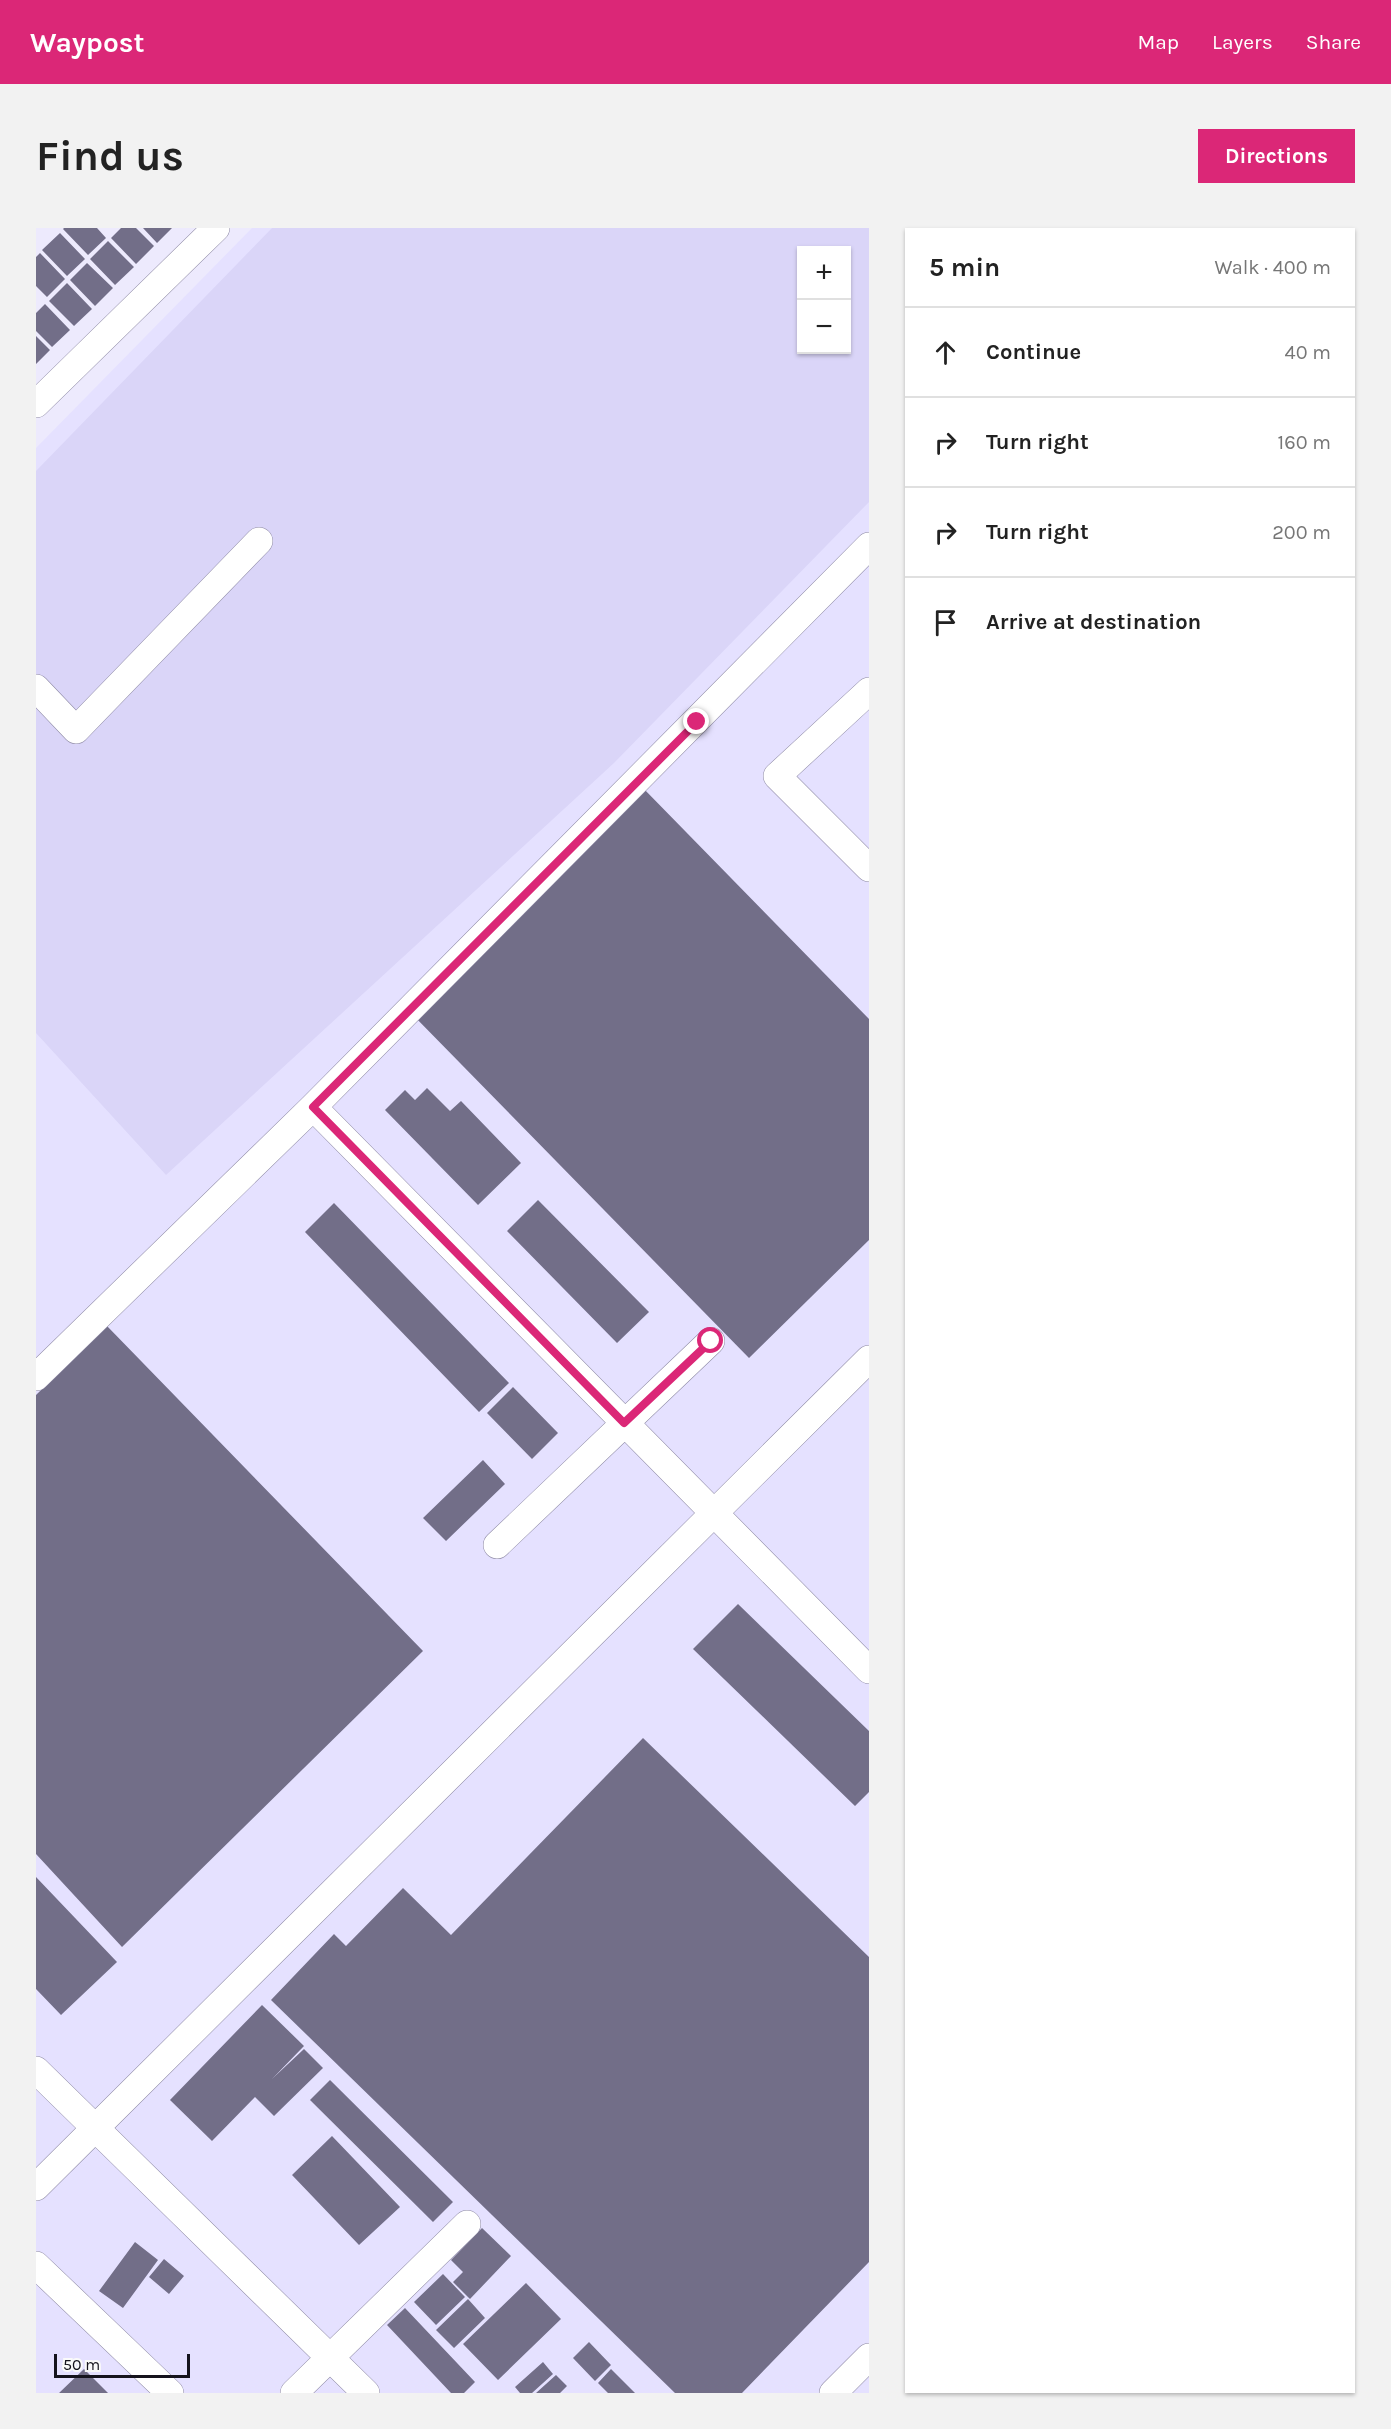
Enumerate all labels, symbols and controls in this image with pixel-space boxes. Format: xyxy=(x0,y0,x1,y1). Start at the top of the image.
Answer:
text: Waypost xyxy=(30,26,145,59)
text: Map xyxy=(1137,30,1179,54)
text: Layers xyxy=(1212,30,1273,54)
text: Share xyxy=(1306,30,1361,54)
button: Directions xyxy=(1198,129,1355,183)
text: Find us xyxy=(36,131,184,181)
map controls xyxy=(797,246,851,354)
button: + xyxy=(797,246,851,300)
text: 5 min xyxy=(929,252,1000,283)
text: Walk · 400 m xyxy=(1214,256,1331,279)
button: − xyxy=(797,300,851,354)
icon: ahead xyxy=(929,336,962,369)
text: Continue xyxy=(986,339,1081,365)
text: 40 m xyxy=(1285,341,1331,364)
icon: right xyxy=(929,426,962,459)
text: Turn right xyxy=(986,429,1089,455)
text: 160 m xyxy=(1278,431,1331,454)
icon: right xyxy=(929,516,962,549)
text: Turn right xyxy=(986,519,1089,545)
text: 200 m xyxy=(1272,521,1331,544)
icon: arrive xyxy=(929,606,962,639)
text: Arrive at destination xyxy=(986,609,1201,635)
route end xyxy=(683,708,709,734)
route start xyxy=(697,1327,723,1353)
scale bar xyxy=(54,2351,190,2378)
text: 50 m xyxy=(63,2355,100,2374)

